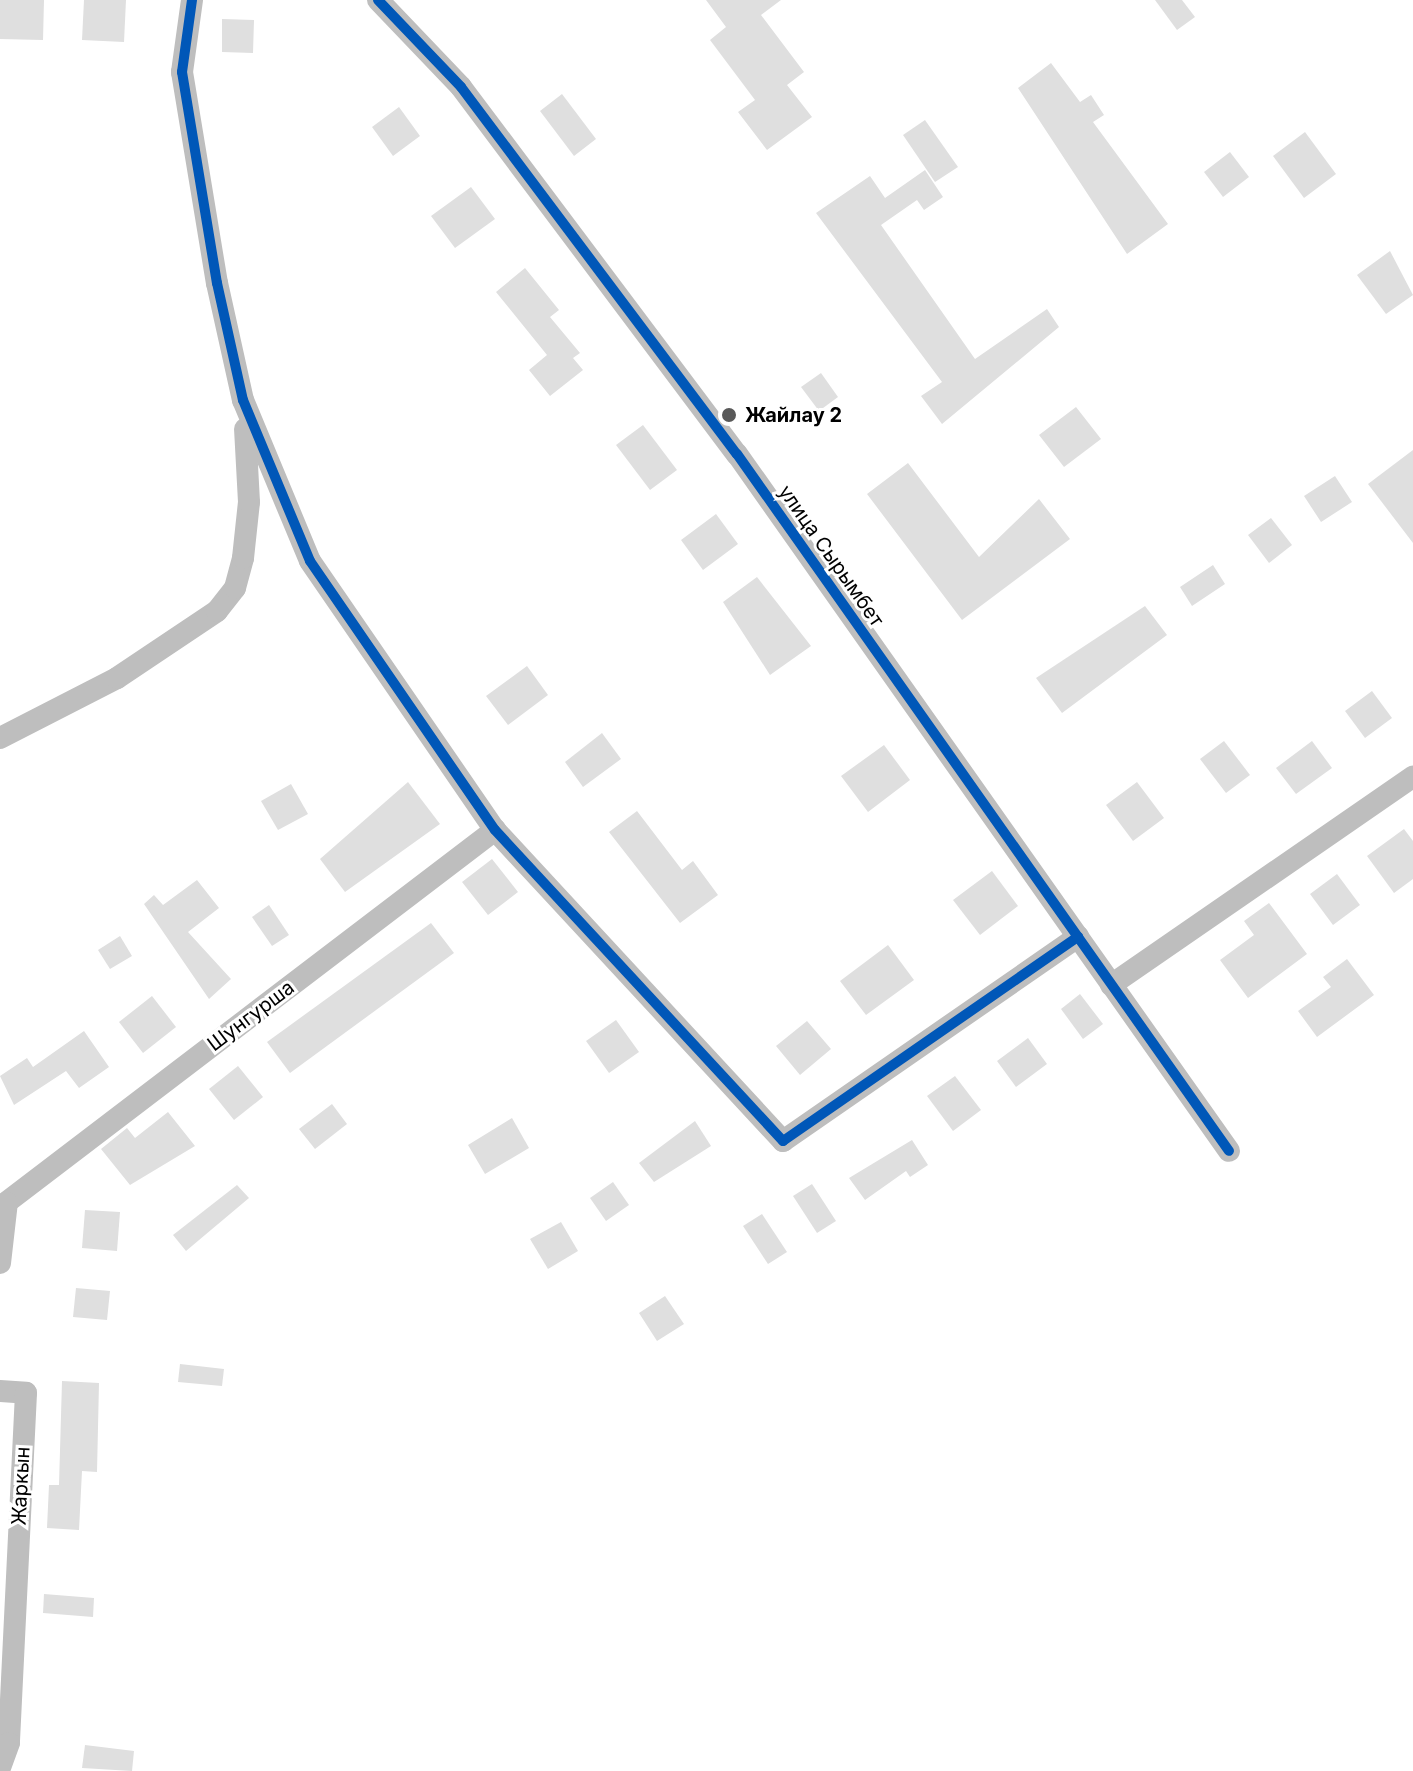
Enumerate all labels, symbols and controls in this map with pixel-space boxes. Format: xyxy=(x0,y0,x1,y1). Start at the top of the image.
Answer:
place label: Жайлау 2 xyxy=(745,403,842,427)
marker: Жайлау 2 xyxy=(720,406,738,424)
street label: улица Сырымбет xyxy=(773,481,889,631)
street label: Шунгурша xyxy=(203,976,299,1056)
street label: Жаркын xyxy=(7,1446,35,1526)

